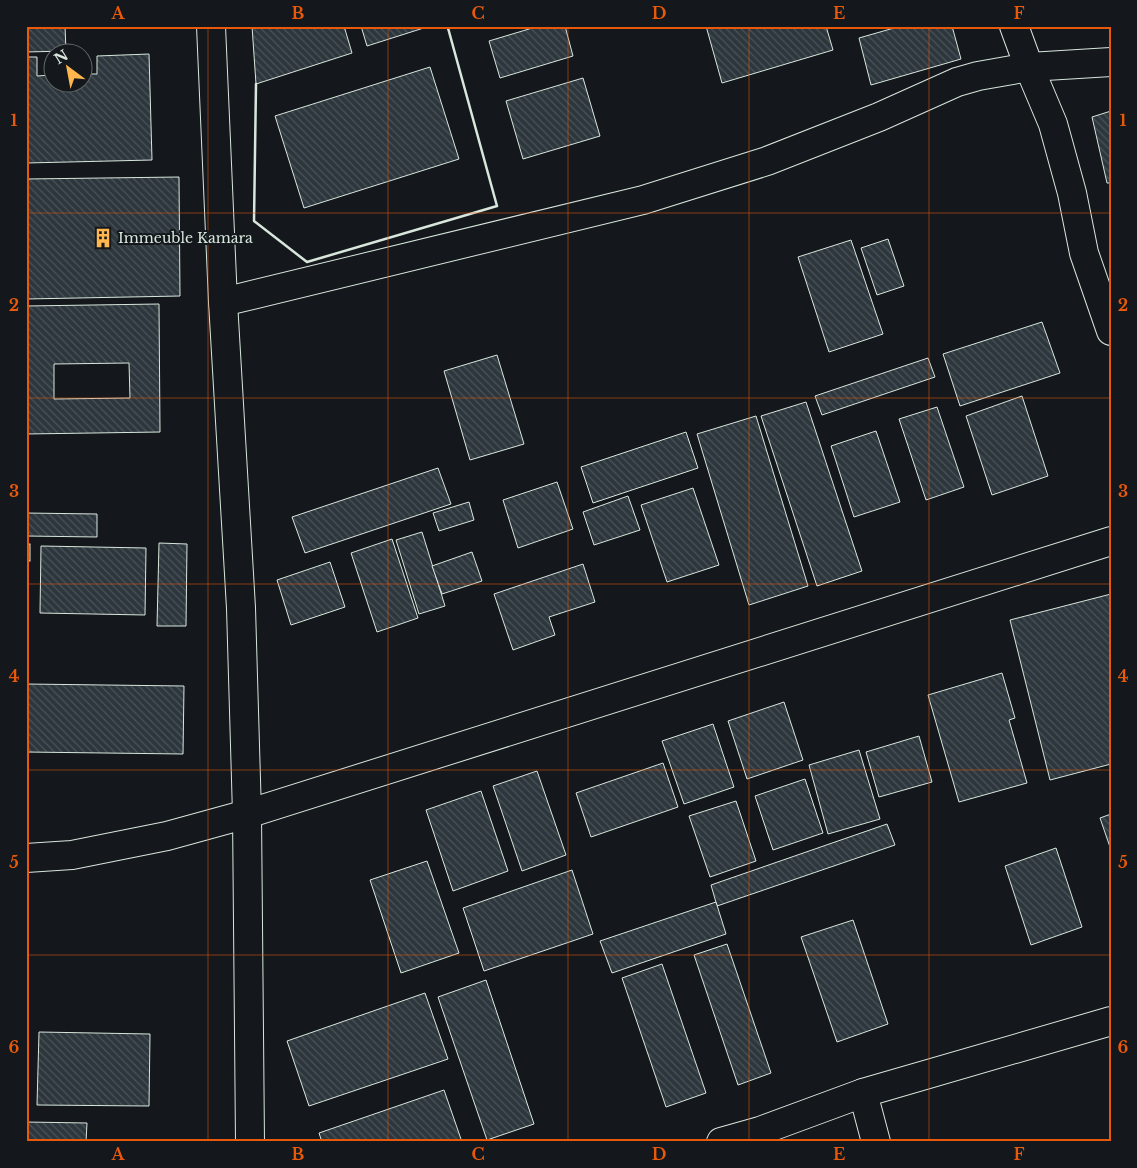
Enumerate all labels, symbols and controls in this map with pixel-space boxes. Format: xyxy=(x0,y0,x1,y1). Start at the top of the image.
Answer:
text: A xyxy=(111,3,126,23)
text: B xyxy=(292,3,305,23)
text: C xyxy=(471,3,485,23)
text: D xyxy=(652,3,666,23)
text: E xyxy=(833,3,845,23)
text: F xyxy=(1013,3,1025,23)
north arrow xyxy=(42,42,92,92)
text: N xyxy=(51,46,71,68)
text: 1 xyxy=(11,110,18,130)
text: 1 xyxy=(1120,110,1127,130)
building icon: Immeuble Kamara xyxy=(92,227,114,249)
place label: Immeuble Kamara xyxy=(118,229,253,247)
text: 2 xyxy=(9,295,19,315)
text: 2 xyxy=(1118,295,1128,315)
text: 3 xyxy=(9,481,19,501)
text: 3 xyxy=(1118,481,1128,501)
text: 4 xyxy=(9,666,19,686)
text: 4 xyxy=(1118,666,1128,686)
text: 5 xyxy=(9,852,19,872)
text: 5 xyxy=(1118,852,1128,872)
text: 6 xyxy=(9,1037,20,1057)
text: 6 xyxy=(1118,1037,1129,1057)
text: A xyxy=(111,1144,126,1164)
text: B xyxy=(292,1144,305,1164)
text: C xyxy=(471,1144,485,1164)
text: D xyxy=(652,1144,666,1164)
text: E xyxy=(833,1144,845,1164)
text: F xyxy=(1013,1144,1025,1164)

